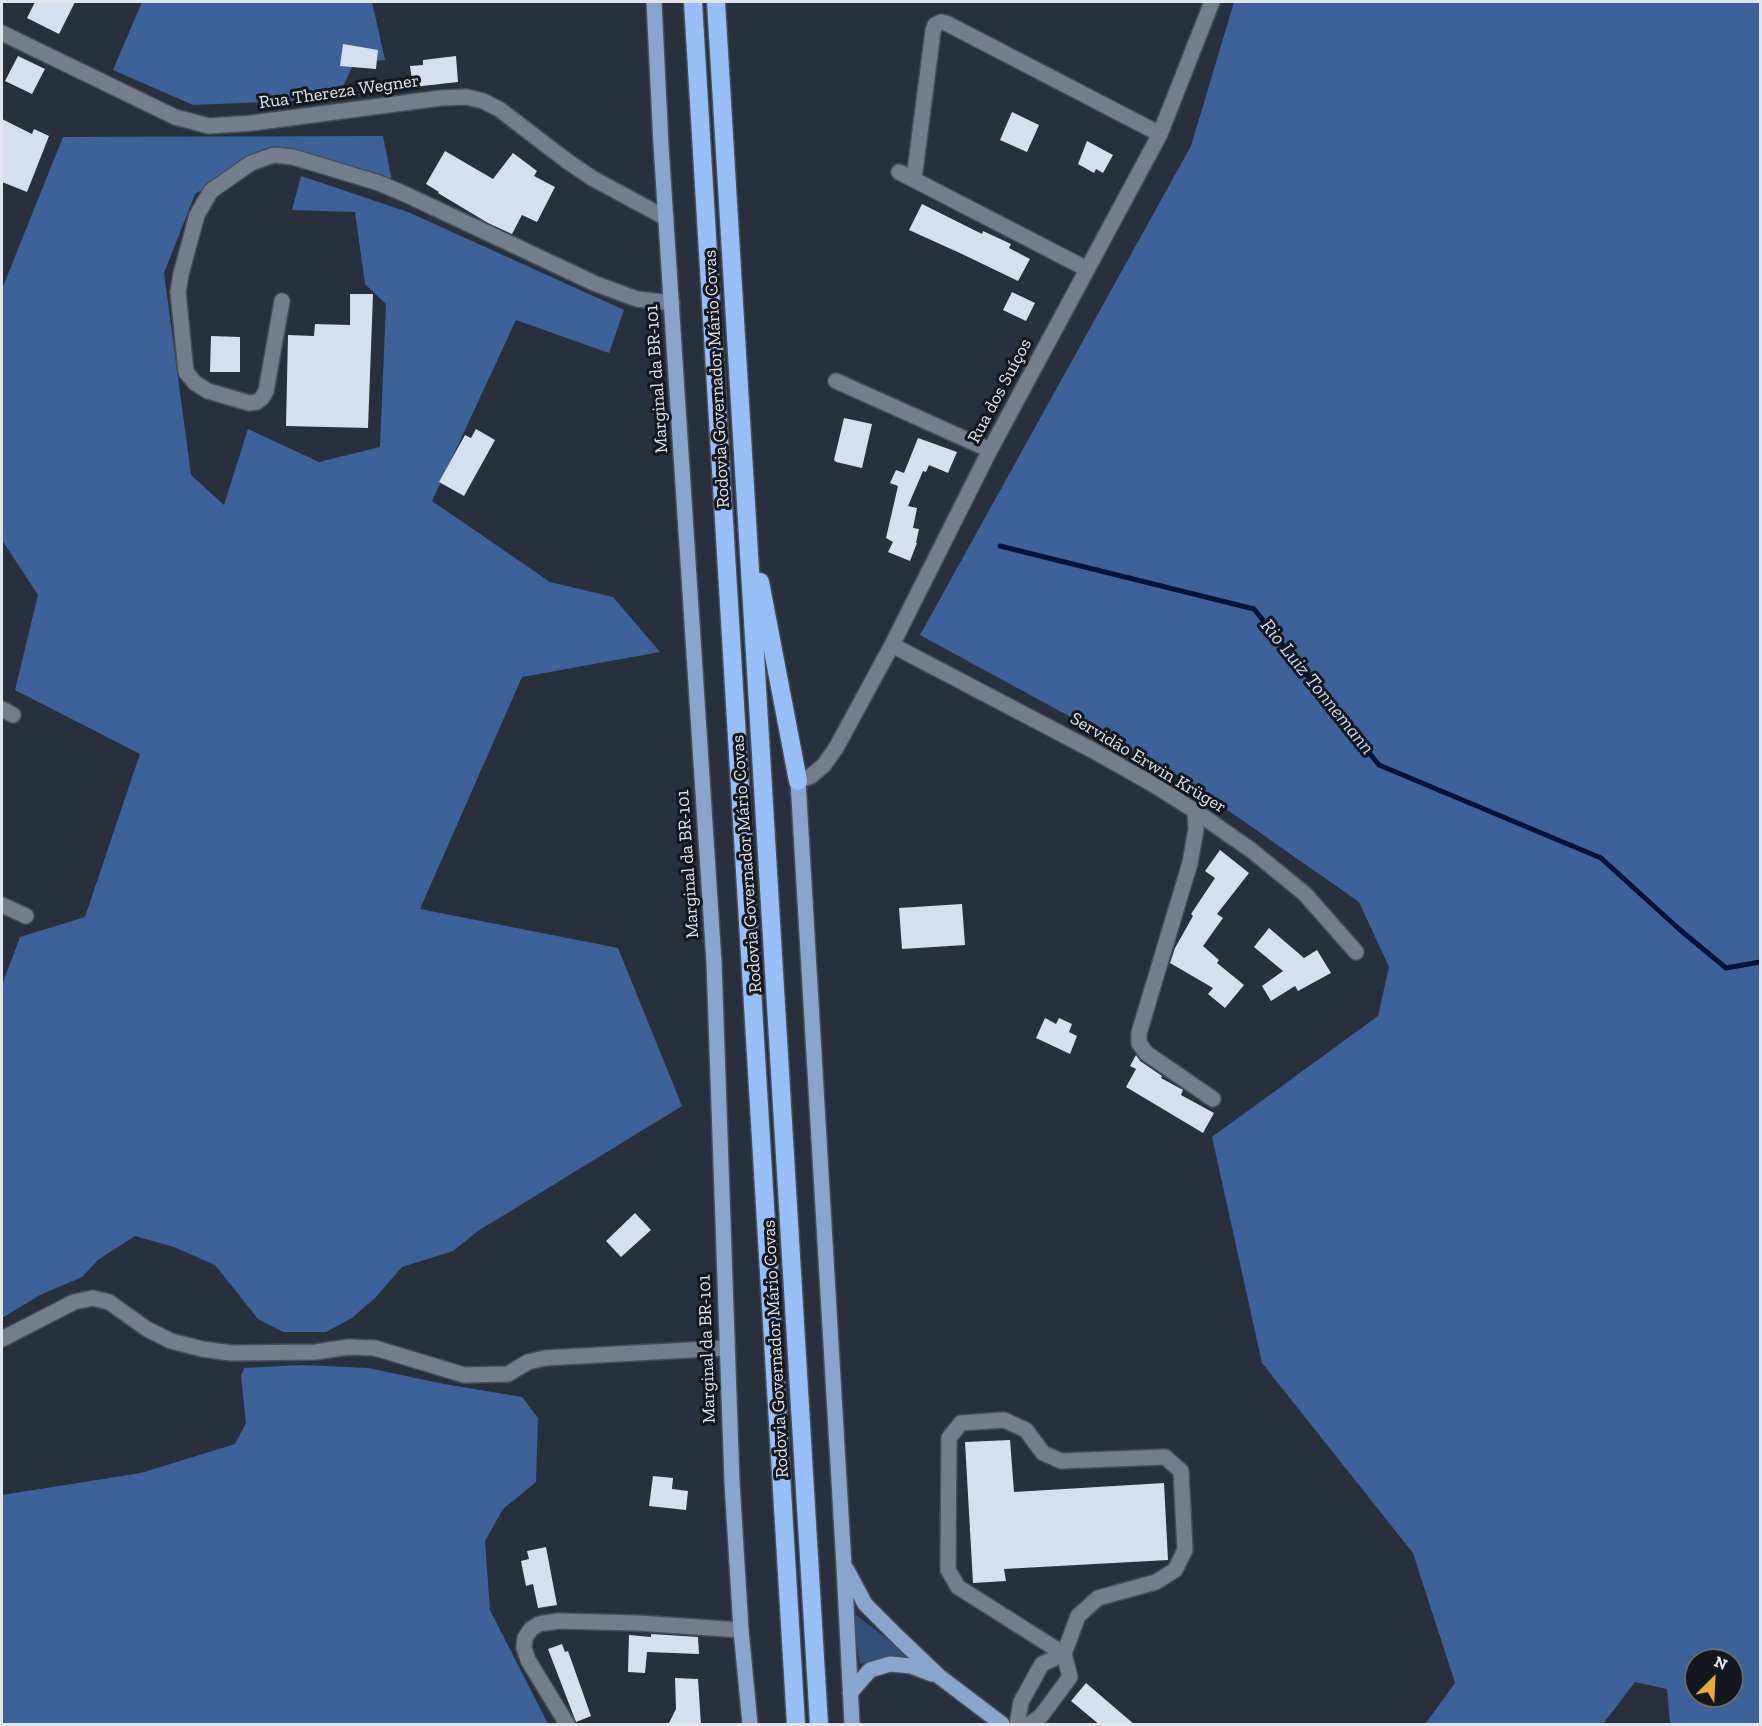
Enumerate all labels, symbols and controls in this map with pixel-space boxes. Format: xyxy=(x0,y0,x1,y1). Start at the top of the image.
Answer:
street label: Rua Thereza Wegner xyxy=(258,70,420,114)
street label: Rodovia Governador Mário Covas xyxy=(699,249,735,509)
street label: Marginal da BR-101 xyxy=(641,304,673,454)
street label: Rua dos Suíços xyxy=(963,335,1037,447)
water label: Rio Luiz Tonnemann xyxy=(1255,614,1379,760)
street label: Servidão Erwin Krüger xyxy=(1066,708,1230,818)
street label: Rodovia Governador Mário Covas xyxy=(727,734,767,994)
street label: Marginal da BR-101 xyxy=(672,789,704,939)
street label: Rodovia Governador Mário Covas xyxy=(758,1219,794,1479)
street label: Marginal da BR-101 xyxy=(694,1274,720,1424)
north arrow xyxy=(1684,1648,1744,1708)
text: N xyxy=(1711,1652,1730,1674)

